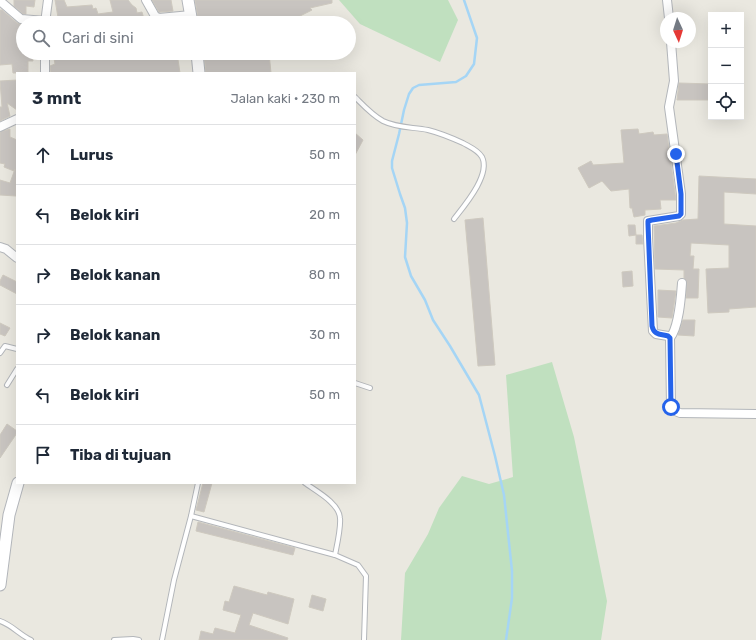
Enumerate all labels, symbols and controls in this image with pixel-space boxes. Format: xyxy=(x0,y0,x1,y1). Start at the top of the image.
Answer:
north arrow xyxy=(660,12,696,48)
map controls xyxy=(708,12,744,120)
button: + xyxy=(708,12,744,48)
search box xyxy=(16,16,356,60)
icon: search xyxy=(30,27,52,49)
text: Cari di sini xyxy=(62,29,134,47)
button: − xyxy=(708,48,744,84)
button: locate xyxy=(708,84,744,120)
text: 3 mnt xyxy=(32,88,81,108)
text: Jalan kaki · 230 m xyxy=(231,91,340,106)
icon: ahead xyxy=(32,144,54,166)
route end xyxy=(667,145,685,163)
text: Lurus xyxy=(70,146,113,164)
text: 50 m xyxy=(309,147,340,162)
icon: left xyxy=(32,204,54,226)
text: Belok kiri xyxy=(70,206,139,224)
text: 20 m xyxy=(309,207,340,222)
icon: right xyxy=(32,264,54,286)
text: Belok kanan xyxy=(70,266,160,284)
text: 80 m xyxy=(309,267,340,282)
icon: right xyxy=(32,324,54,346)
text: Belok kanan xyxy=(70,326,160,344)
text: 30 m xyxy=(309,327,340,342)
icon: left xyxy=(32,384,54,406)
text: Belok kiri xyxy=(70,386,139,404)
text: 50 m xyxy=(309,387,340,402)
route start xyxy=(662,398,680,416)
icon: arrive xyxy=(32,444,54,466)
text: Tiba di tujuan xyxy=(70,446,171,464)

